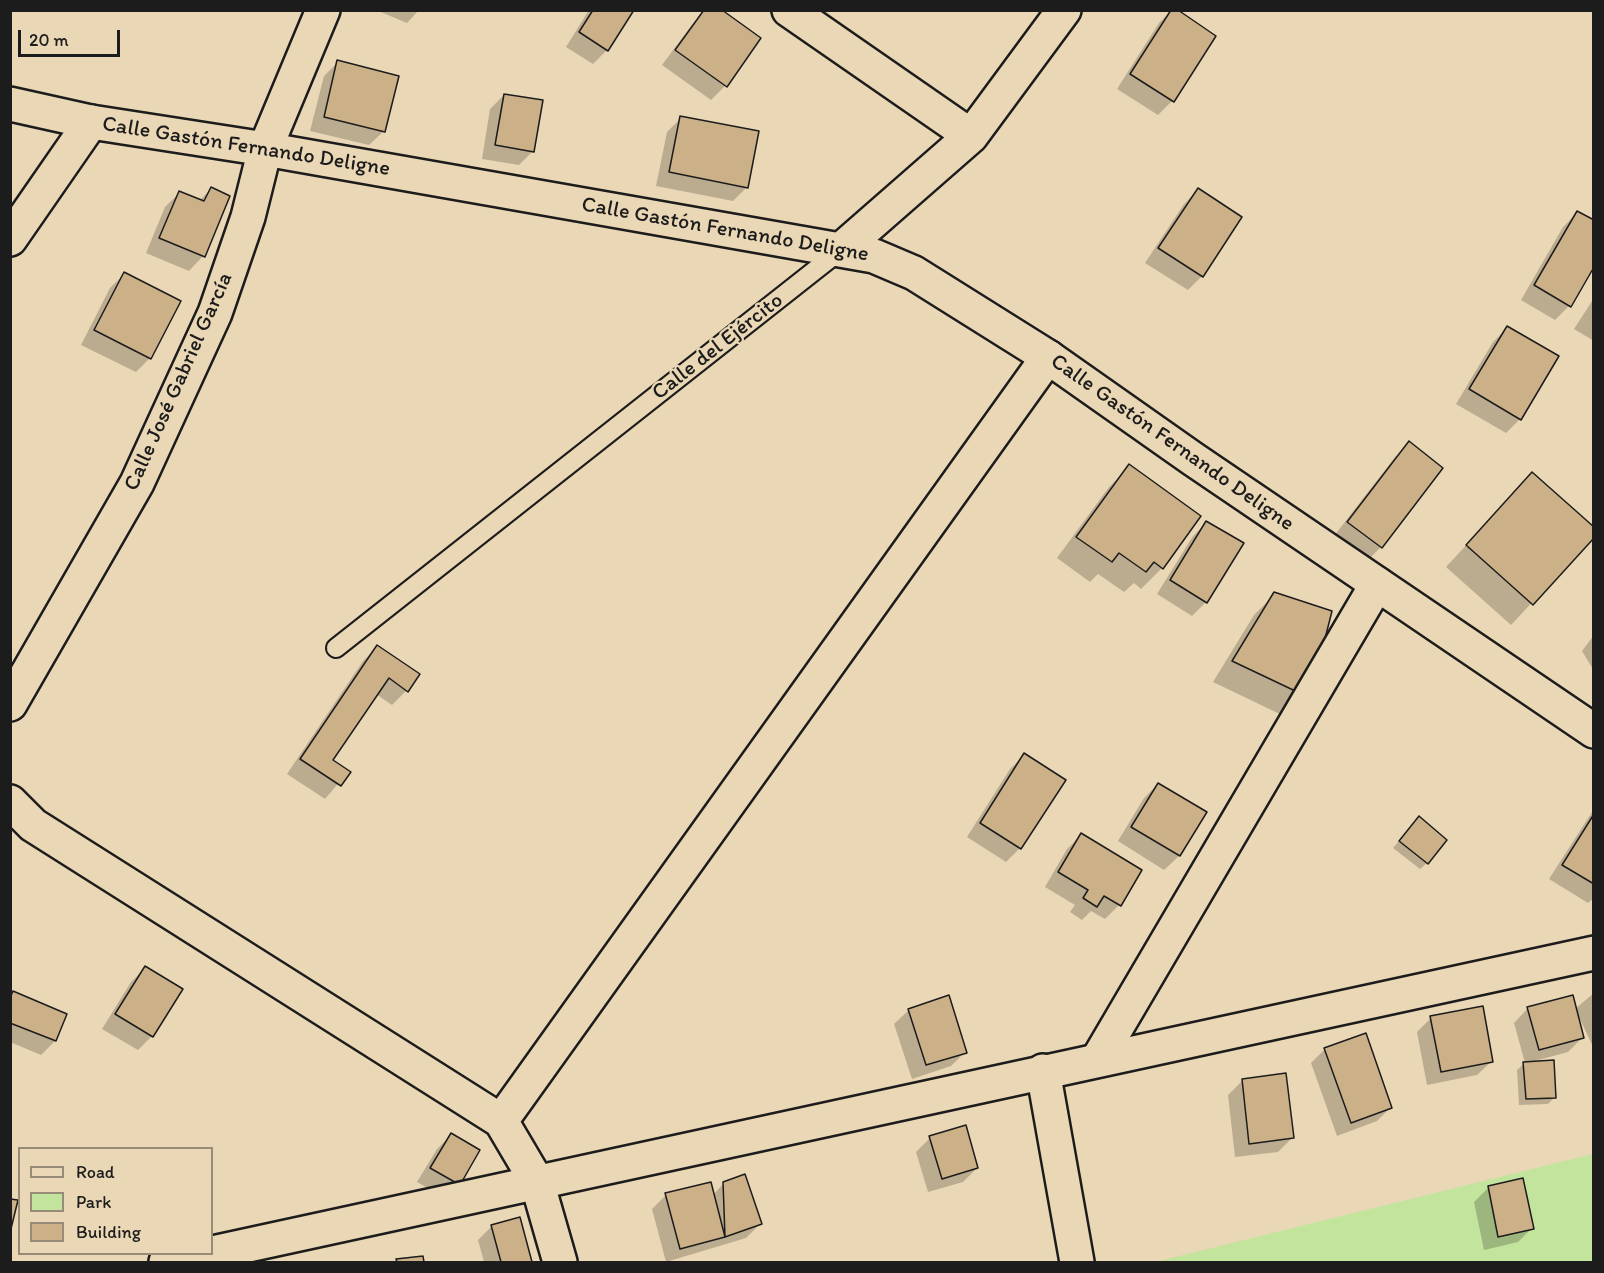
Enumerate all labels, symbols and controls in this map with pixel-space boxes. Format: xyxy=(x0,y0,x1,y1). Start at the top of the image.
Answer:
scale bar xyxy=(21,18,123,56)
text: 20 m xyxy=(29,29,69,51)
street label: Calle Gastón Fernando Deligne xyxy=(100,111,392,183)
street label: Calle Gastón Fernando Deligne xyxy=(579,192,871,268)
street label: Calle José Gabriel García xyxy=(119,269,239,495)
street label: Calle del Ejército xyxy=(647,288,789,406)
street label: Calle Gastón Fernando Deligne xyxy=(1045,349,1299,537)
legend xyxy=(18,1147,213,1255)
text: Road xyxy=(76,1161,115,1183)
text: Park xyxy=(76,1191,111,1213)
text: Building xyxy=(76,1221,141,1243)

